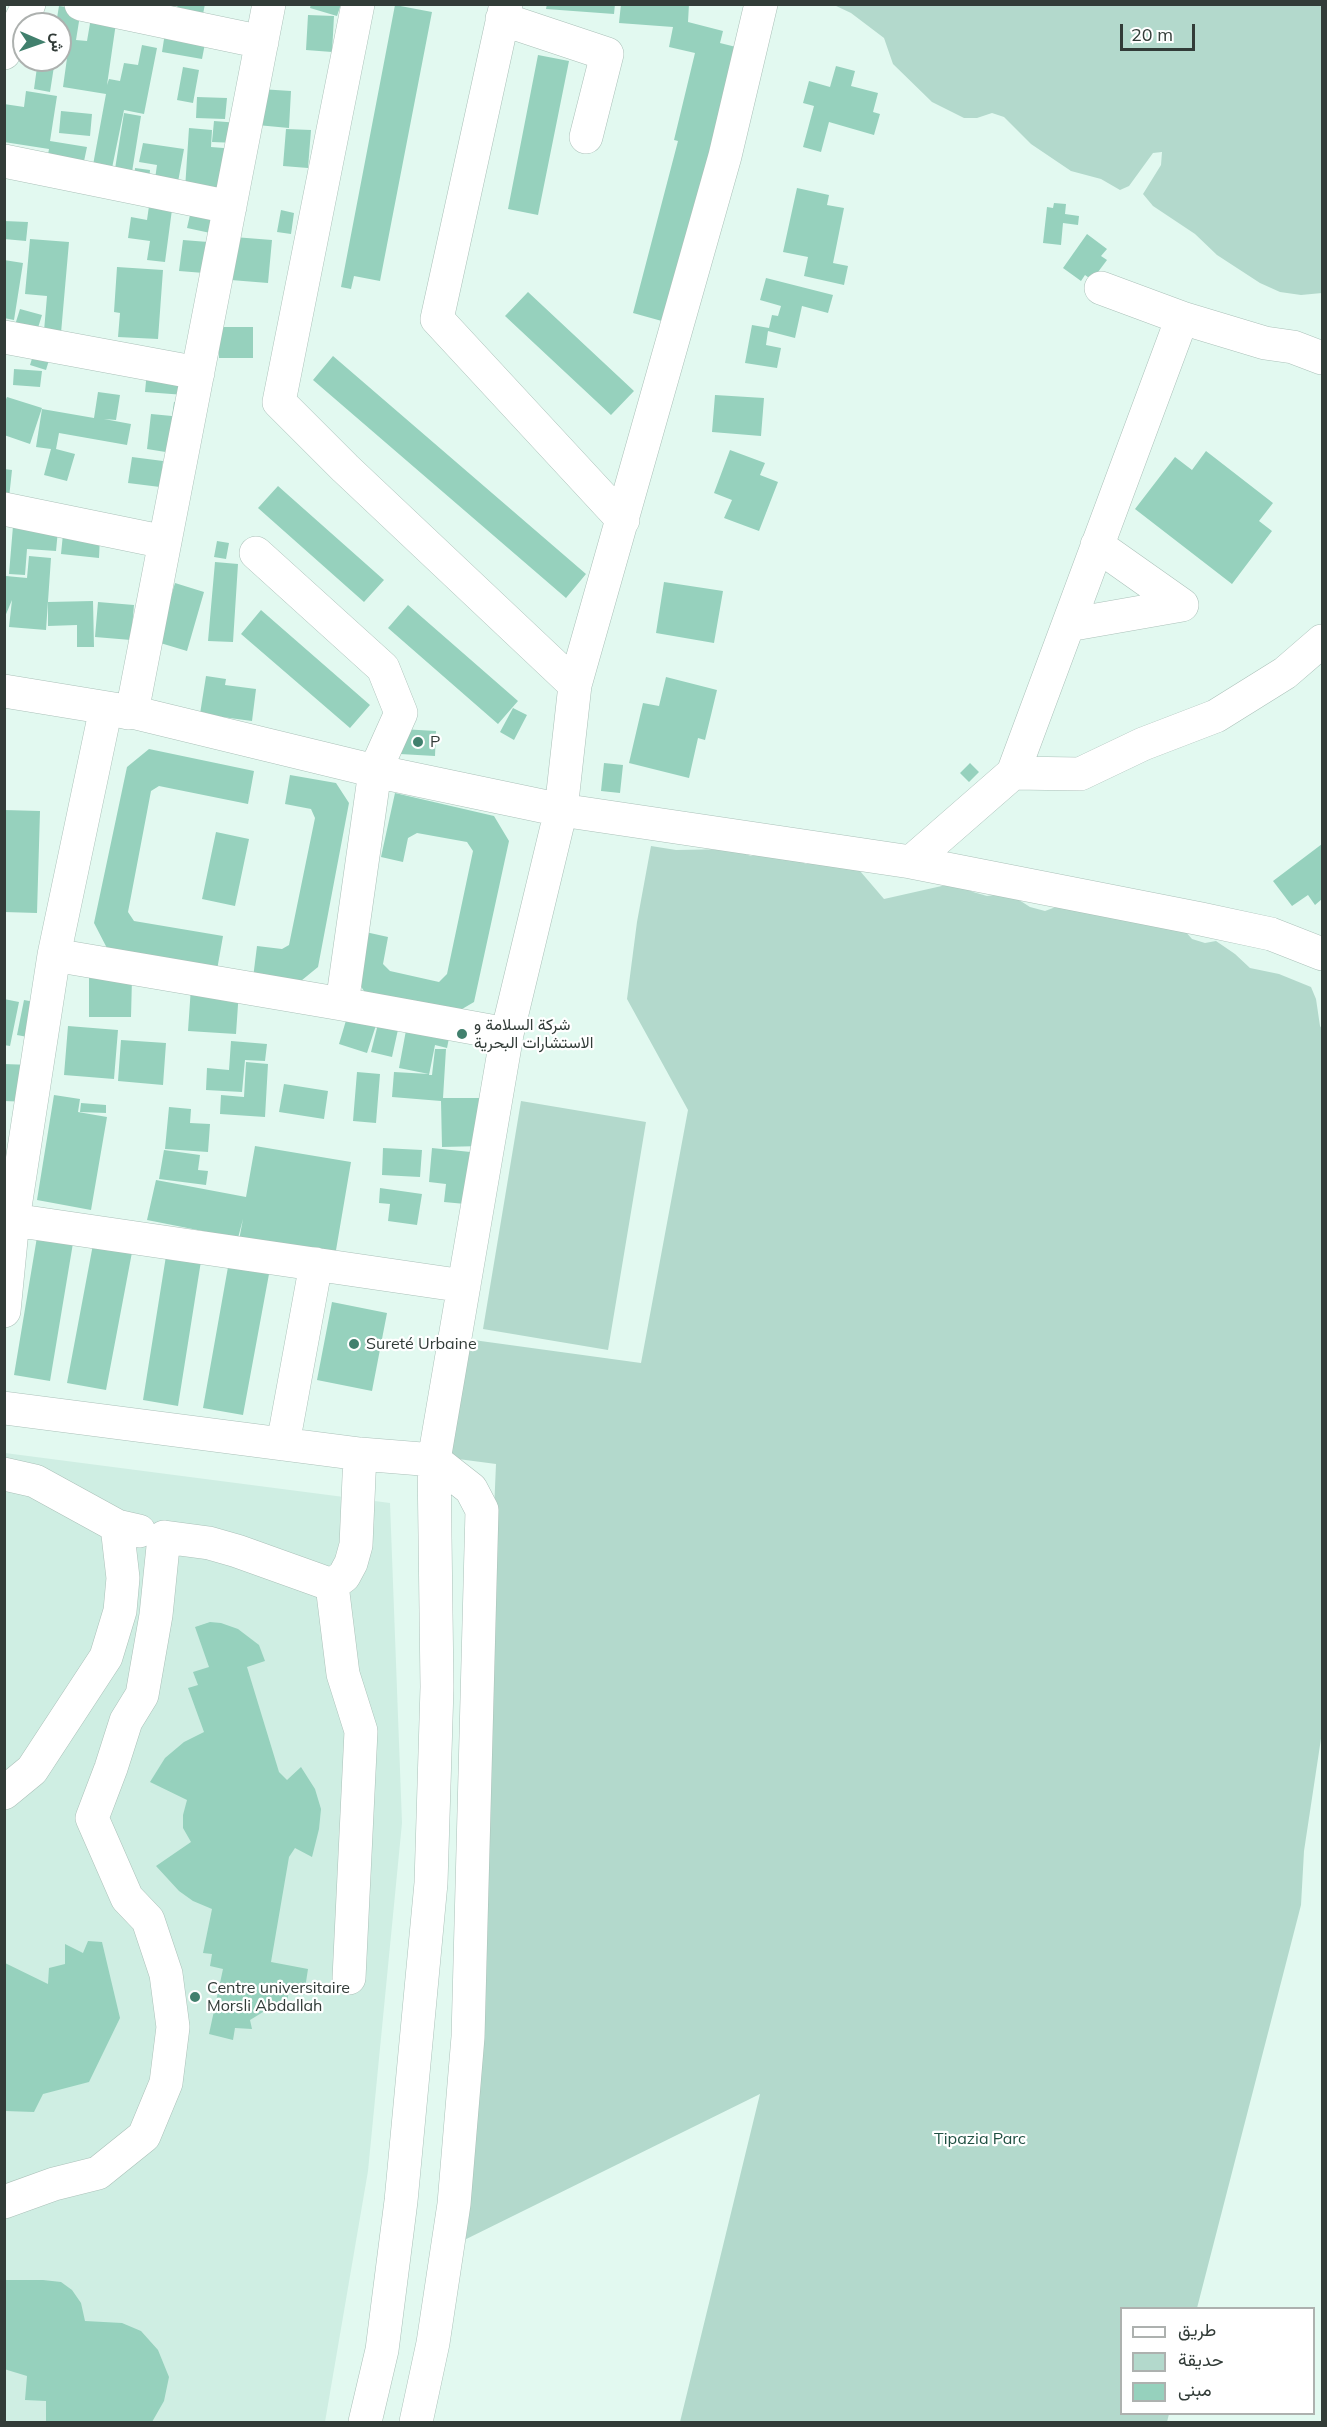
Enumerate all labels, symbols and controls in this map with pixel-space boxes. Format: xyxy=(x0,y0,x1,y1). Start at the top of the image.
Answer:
north arrow xyxy=(12,12,72,72)
scale bar xyxy=(1123,12,1198,50)
text: 20 m xyxy=(1131,23,1173,46)
text: ش xyxy=(48,33,68,53)
place label: P xyxy=(430,732,440,752)
marker: P xyxy=(411,735,425,749)
place label: شركة السلامة و الاستشارات البحرية xyxy=(474,1015,593,1053)
marker: شركة السلامة و الاستشارات البحرية xyxy=(455,1027,469,1041)
place label: Sureté Urbaine xyxy=(366,1334,477,1354)
marker: Sureté Urbaine xyxy=(347,1337,361,1351)
place label: Centre universitaire Morsli Abdallah xyxy=(207,1978,350,2016)
marker: Centre universitaire Morsli Abdallah xyxy=(188,1990,202,2004)
park label: Tipazia Parc xyxy=(934,2129,1026,2149)
legend xyxy=(1120,2307,1315,2415)
text: طريق xyxy=(1178,2318,1216,2341)
text: حديقة xyxy=(1178,2348,1224,2371)
text: مبنى xyxy=(1178,2378,1212,2401)

